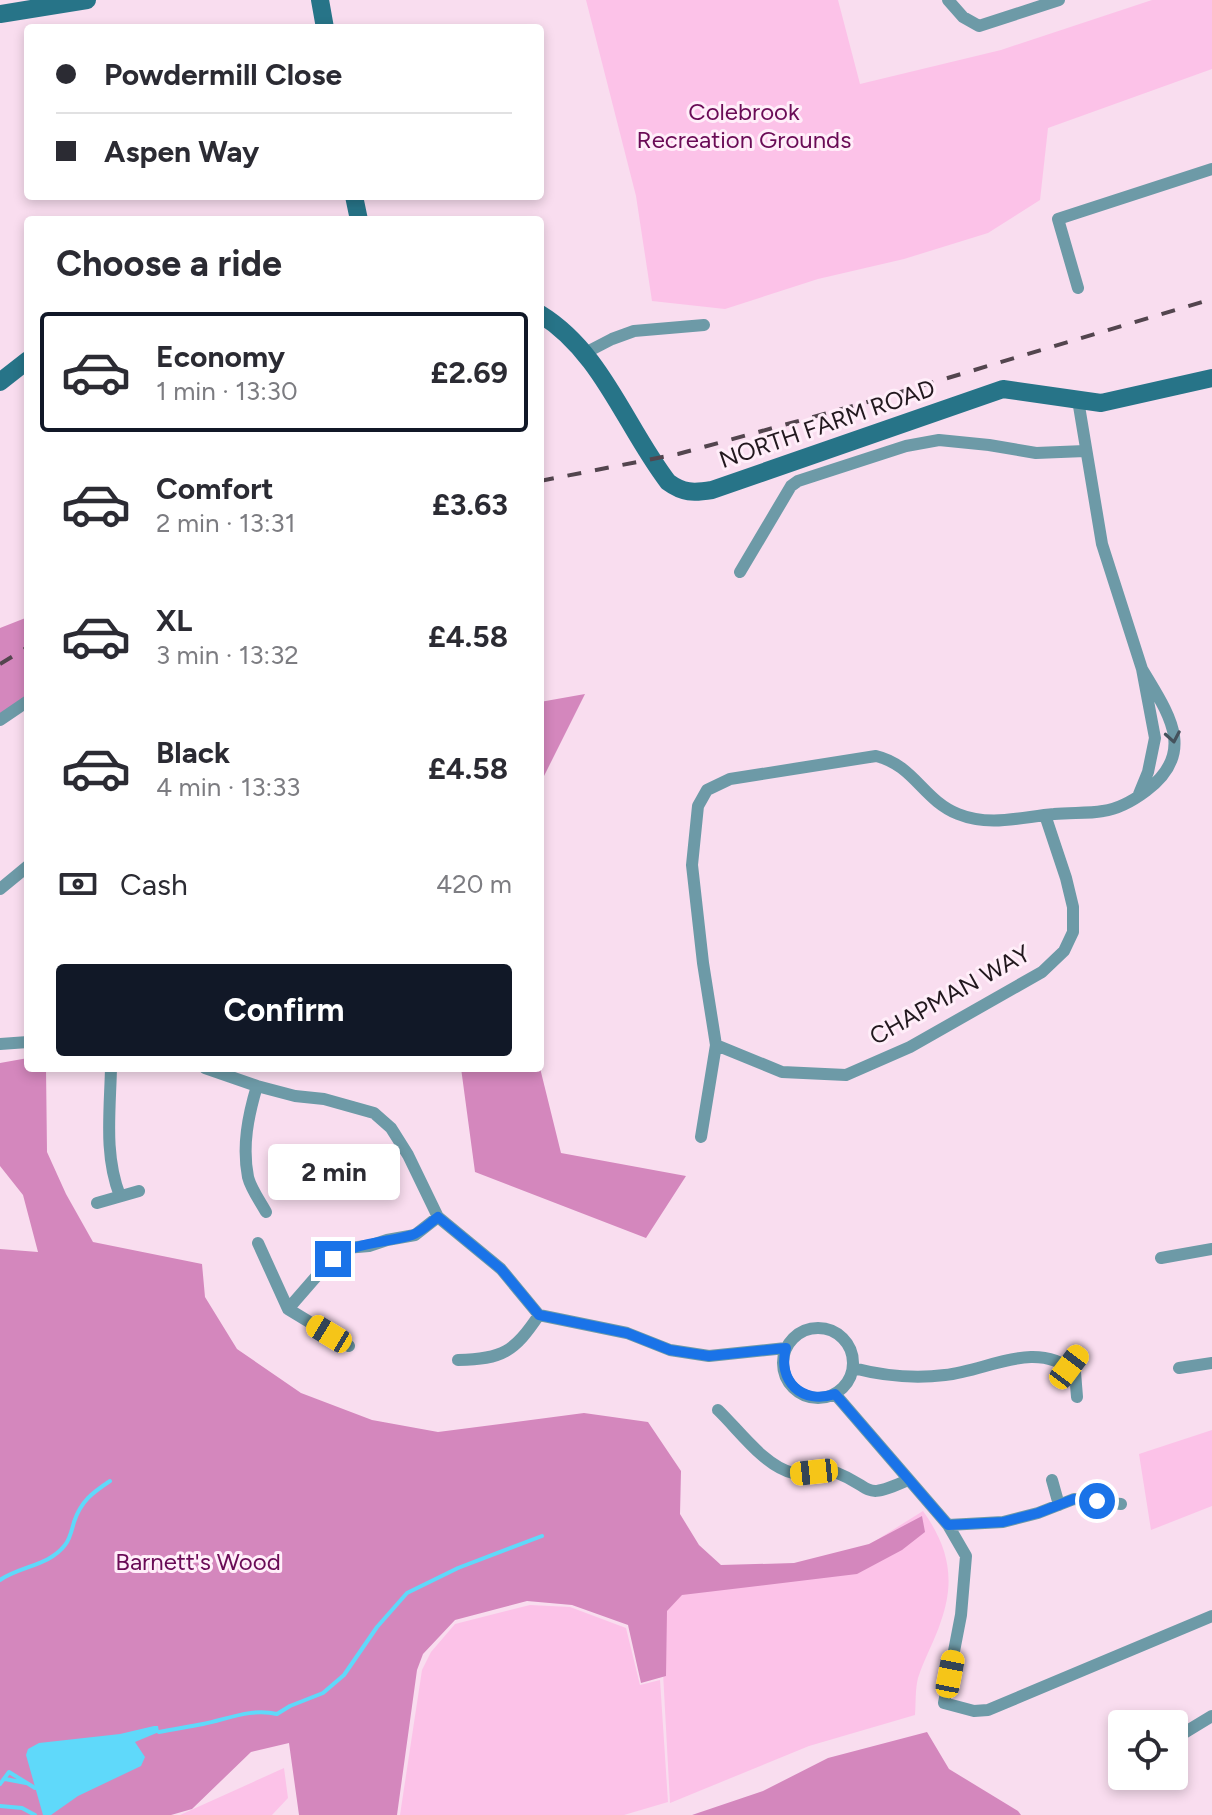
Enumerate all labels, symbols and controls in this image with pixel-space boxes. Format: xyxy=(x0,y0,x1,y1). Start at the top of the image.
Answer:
text: Powdermill Close xyxy=(104,56,342,93)
park label: Colebrook Recreation Grounds xyxy=(637,97,851,154)
text: Aspen Way xyxy=(104,133,259,170)
text: Choose a ride xyxy=(56,242,282,285)
icon: car xyxy=(60,336,132,408)
text: Economy xyxy=(156,338,285,375)
text: £2.69 xyxy=(431,354,508,391)
street label: NORTH FARM ROAD xyxy=(715,373,939,474)
text: 1 min · 13:30 xyxy=(156,375,298,407)
icon: car xyxy=(60,468,132,540)
text: Comfort xyxy=(156,470,274,507)
text: £3.63 xyxy=(432,486,508,523)
text: 2 min · 13:31 xyxy=(156,507,295,539)
icon: car xyxy=(60,600,132,672)
text: XL xyxy=(156,602,192,639)
text: £4.58 xyxy=(428,618,508,655)
text: 3 min · 13:32 xyxy=(156,639,299,671)
one-way arrow xyxy=(1164,730,1181,743)
icon: car xyxy=(60,732,132,804)
text: Black xyxy=(156,734,230,771)
text: £4.58 xyxy=(428,750,508,787)
text: 4 min · 13:33 xyxy=(156,771,300,803)
icon: cash xyxy=(56,862,100,906)
text: Cash xyxy=(120,866,188,903)
text: 420 m xyxy=(436,868,512,900)
street label: CHAPMAN WAY xyxy=(864,938,1036,1051)
button: Confirm xyxy=(56,964,512,1056)
callout: 2 min xyxy=(267,1143,399,1199)
text: 2 min xyxy=(301,1156,367,1188)
route end xyxy=(315,1241,351,1277)
car xyxy=(302,1311,356,1357)
car xyxy=(1045,1341,1093,1393)
car xyxy=(789,1458,839,1486)
route start xyxy=(1079,1483,1115,1519)
park label: Barnett's Wood xyxy=(115,1547,281,1576)
car xyxy=(934,1648,966,1700)
map controls xyxy=(1108,1710,1188,1790)
button: locate xyxy=(1108,1710,1188,1790)

